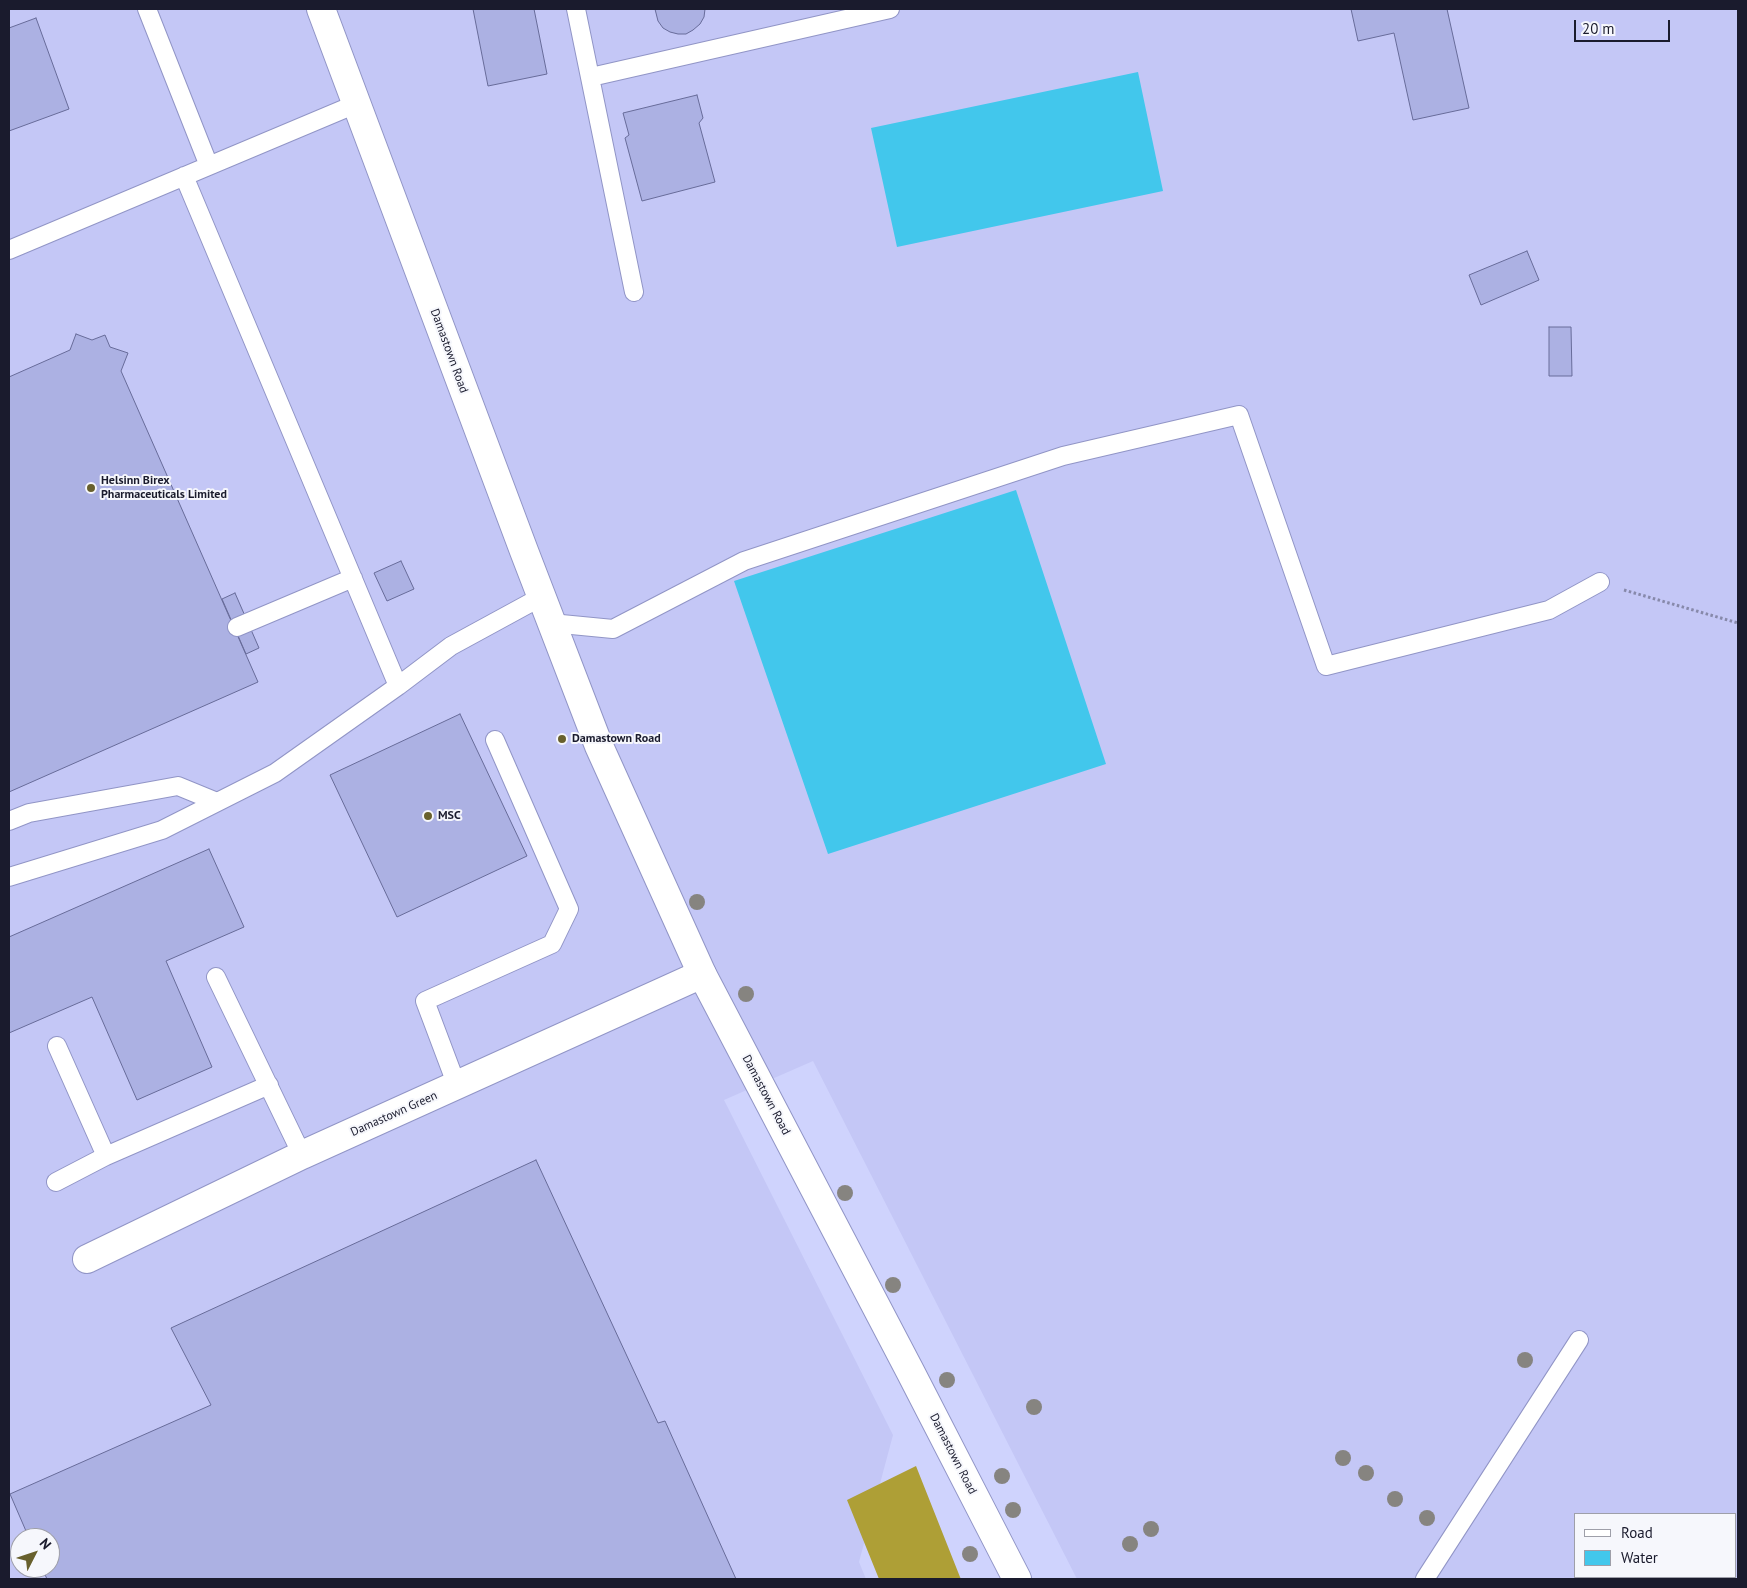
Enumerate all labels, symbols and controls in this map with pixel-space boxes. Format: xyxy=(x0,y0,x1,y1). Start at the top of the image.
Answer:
scale bar xyxy=(1577,10,1673,42)
text: 20 m xyxy=(1582,19,1615,38)
street label: Damastown Road xyxy=(427,307,471,395)
place label: Helsinn Birex Pharmaceuticals Limited xyxy=(101,474,227,502)
marker: Helsinn Birex Pharmaceuticals Limited xyxy=(85,482,97,494)
place label: Damastown Road xyxy=(572,732,661,746)
marker: Damastown Road xyxy=(556,733,568,745)
place label: MSC xyxy=(438,809,461,823)
marker: MSC xyxy=(422,810,434,822)
street label: Damastown Road xyxy=(739,1052,793,1138)
street label: Damastown Green xyxy=(348,1088,440,1140)
street label: Damastown Road xyxy=(926,1411,980,1497)
legend xyxy=(1574,1513,1737,1578)
text: Road xyxy=(1621,1523,1653,1542)
north arrow xyxy=(10,1528,60,1578)
text: N xyxy=(36,1534,55,1553)
text: Water xyxy=(1621,1548,1658,1567)

